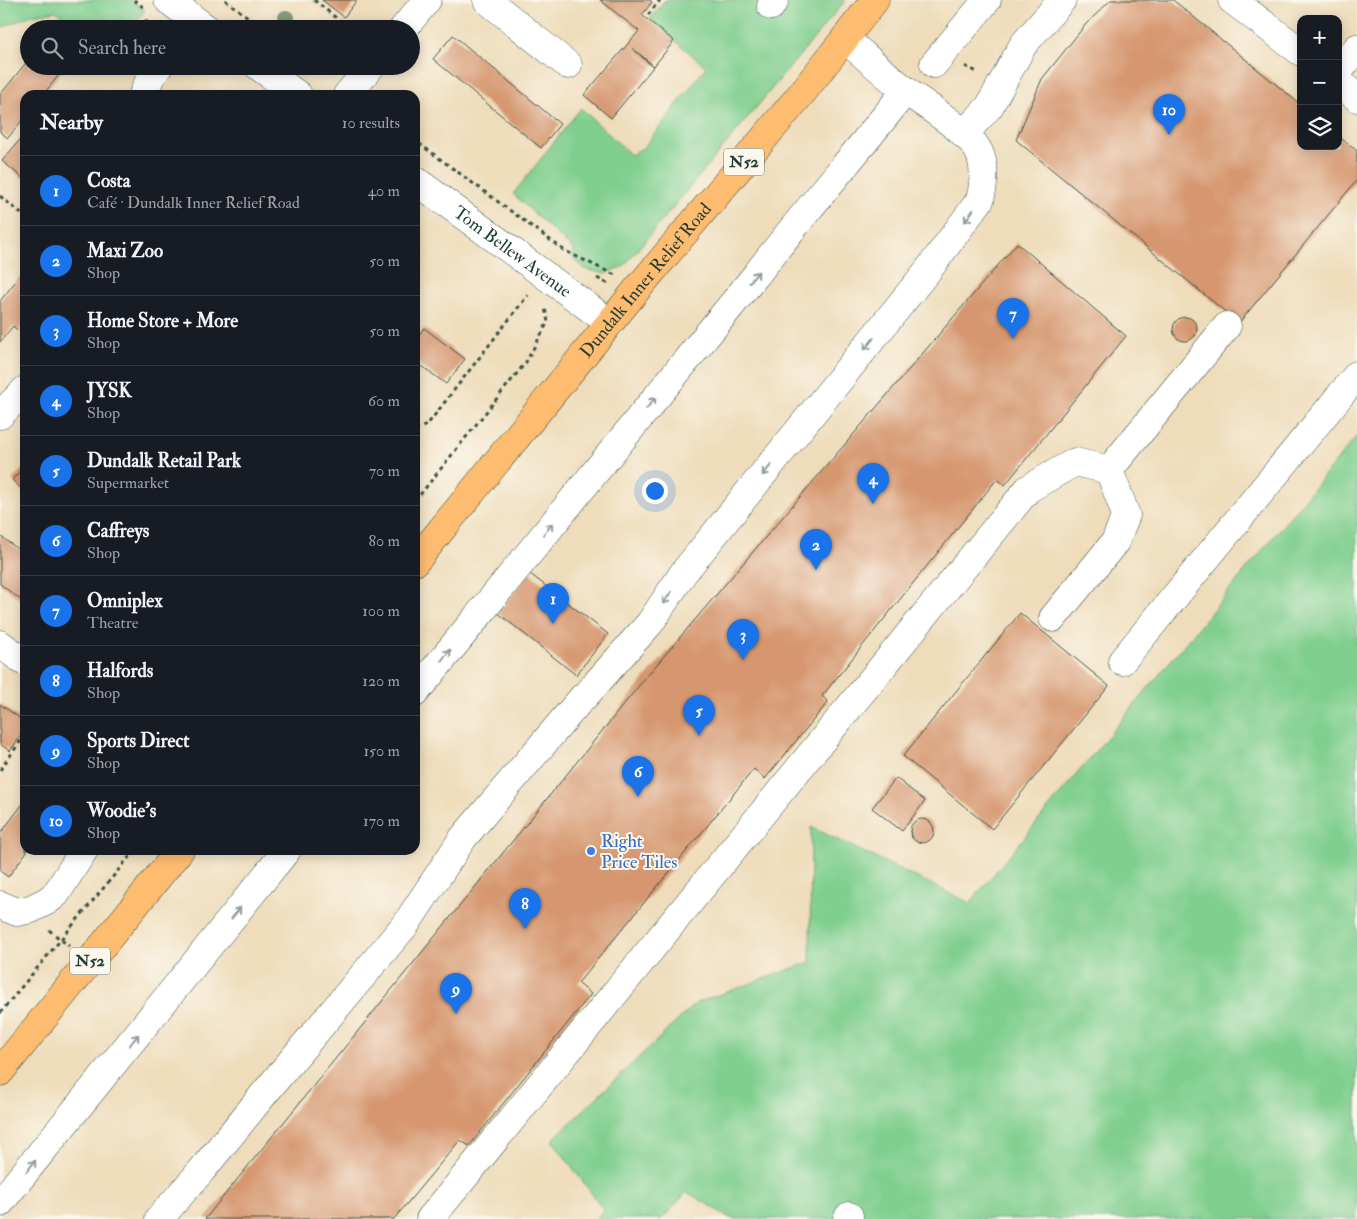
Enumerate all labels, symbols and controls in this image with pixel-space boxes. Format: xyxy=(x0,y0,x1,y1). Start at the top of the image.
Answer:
map controls xyxy=(1297,15,1342,150)
button: + xyxy=(1297,15,1342,60)
search box xyxy=(20,20,420,75)
icon: search xyxy=(38,34,66,62)
text: Search here xyxy=(78,36,166,60)
button: − xyxy=(1297,60,1342,105)
pin: 10 xyxy=(1153,94,1185,135)
button: layers xyxy=(1297,105,1342,150)
text: Nearby xyxy=(40,109,103,136)
text: 10 results xyxy=(342,113,400,133)
road number: N52 xyxy=(724,148,764,176)
text: Costa xyxy=(87,169,131,193)
text: 1 xyxy=(53,181,59,201)
text: 40 m xyxy=(367,181,400,201)
text: Café · Dundalk Inner Relief Road xyxy=(87,193,300,213)
street label: Dundalk Inner Relief Road xyxy=(574,198,717,363)
street label: Tom Bellew Avenue xyxy=(449,201,576,303)
one-way arrow xyxy=(964,209,974,223)
text: Maxi Zoo xyxy=(87,239,163,263)
text: 2 xyxy=(52,251,60,271)
text: 50 m xyxy=(369,251,400,271)
text: Shop xyxy=(87,263,120,283)
one-way arrow xyxy=(748,271,759,284)
pin: 7 xyxy=(997,298,1029,339)
text: Home Store + More xyxy=(87,309,238,333)
text: 3 xyxy=(53,321,59,341)
text: 50 m xyxy=(369,321,400,341)
text: Shop xyxy=(87,333,120,353)
one-way arrow xyxy=(863,337,874,350)
text: JYSK xyxy=(87,379,132,403)
text: 4 xyxy=(52,391,60,411)
text: 60 m xyxy=(368,391,400,411)
one-way arrow xyxy=(646,397,657,410)
text: Shop xyxy=(87,403,120,423)
text: Dundalk Retail Park xyxy=(87,449,241,473)
text: 5 xyxy=(52,461,60,481)
text: 70 m xyxy=(369,461,400,481)
one-way arrow xyxy=(761,463,772,476)
pin: 4 xyxy=(857,463,889,504)
text: Supermarket xyxy=(87,473,169,493)
your location xyxy=(642,478,668,504)
text: Caffreys xyxy=(87,519,149,543)
one-way arrow xyxy=(543,523,554,536)
pin: 2 xyxy=(800,529,832,570)
text: 6 xyxy=(52,531,60,551)
text: 80 m xyxy=(369,531,400,551)
text: Shop xyxy=(87,543,120,563)
pin: 1 xyxy=(537,583,569,624)
text: Omniplex xyxy=(87,589,163,613)
one-way arrow xyxy=(662,591,672,605)
text: 7 xyxy=(52,601,60,621)
text: 100 m xyxy=(362,601,400,621)
text: Theatre xyxy=(87,613,138,633)
pin: 3 xyxy=(727,619,759,660)
one-way arrow xyxy=(440,649,451,662)
text: Halfords xyxy=(87,659,153,683)
text: 8 xyxy=(52,671,60,691)
text: 120 m xyxy=(362,671,400,691)
text: Shop xyxy=(87,683,120,703)
pin: 5 xyxy=(683,695,715,736)
text: Sports Direct xyxy=(87,729,189,753)
text: 9 xyxy=(52,741,60,761)
text: 150 m xyxy=(363,741,400,761)
text: Shop xyxy=(87,753,120,773)
pin: 6 xyxy=(622,756,654,797)
text: Woodie's xyxy=(87,799,156,823)
text: 10 xyxy=(49,811,63,831)
text: 170 m xyxy=(363,811,400,831)
text: Shop xyxy=(87,823,120,843)
place label: Right Price Tiles xyxy=(601,830,678,874)
marker: Right Price Tiles xyxy=(585,845,597,857)
pin: 8 xyxy=(509,888,541,929)
one-way arrow xyxy=(230,907,241,920)
road number: N52 xyxy=(70,948,110,974)
pin: 9 xyxy=(440,973,472,1014)
one-way arrow xyxy=(128,1034,139,1047)
one-way arrow xyxy=(25,1159,36,1172)

